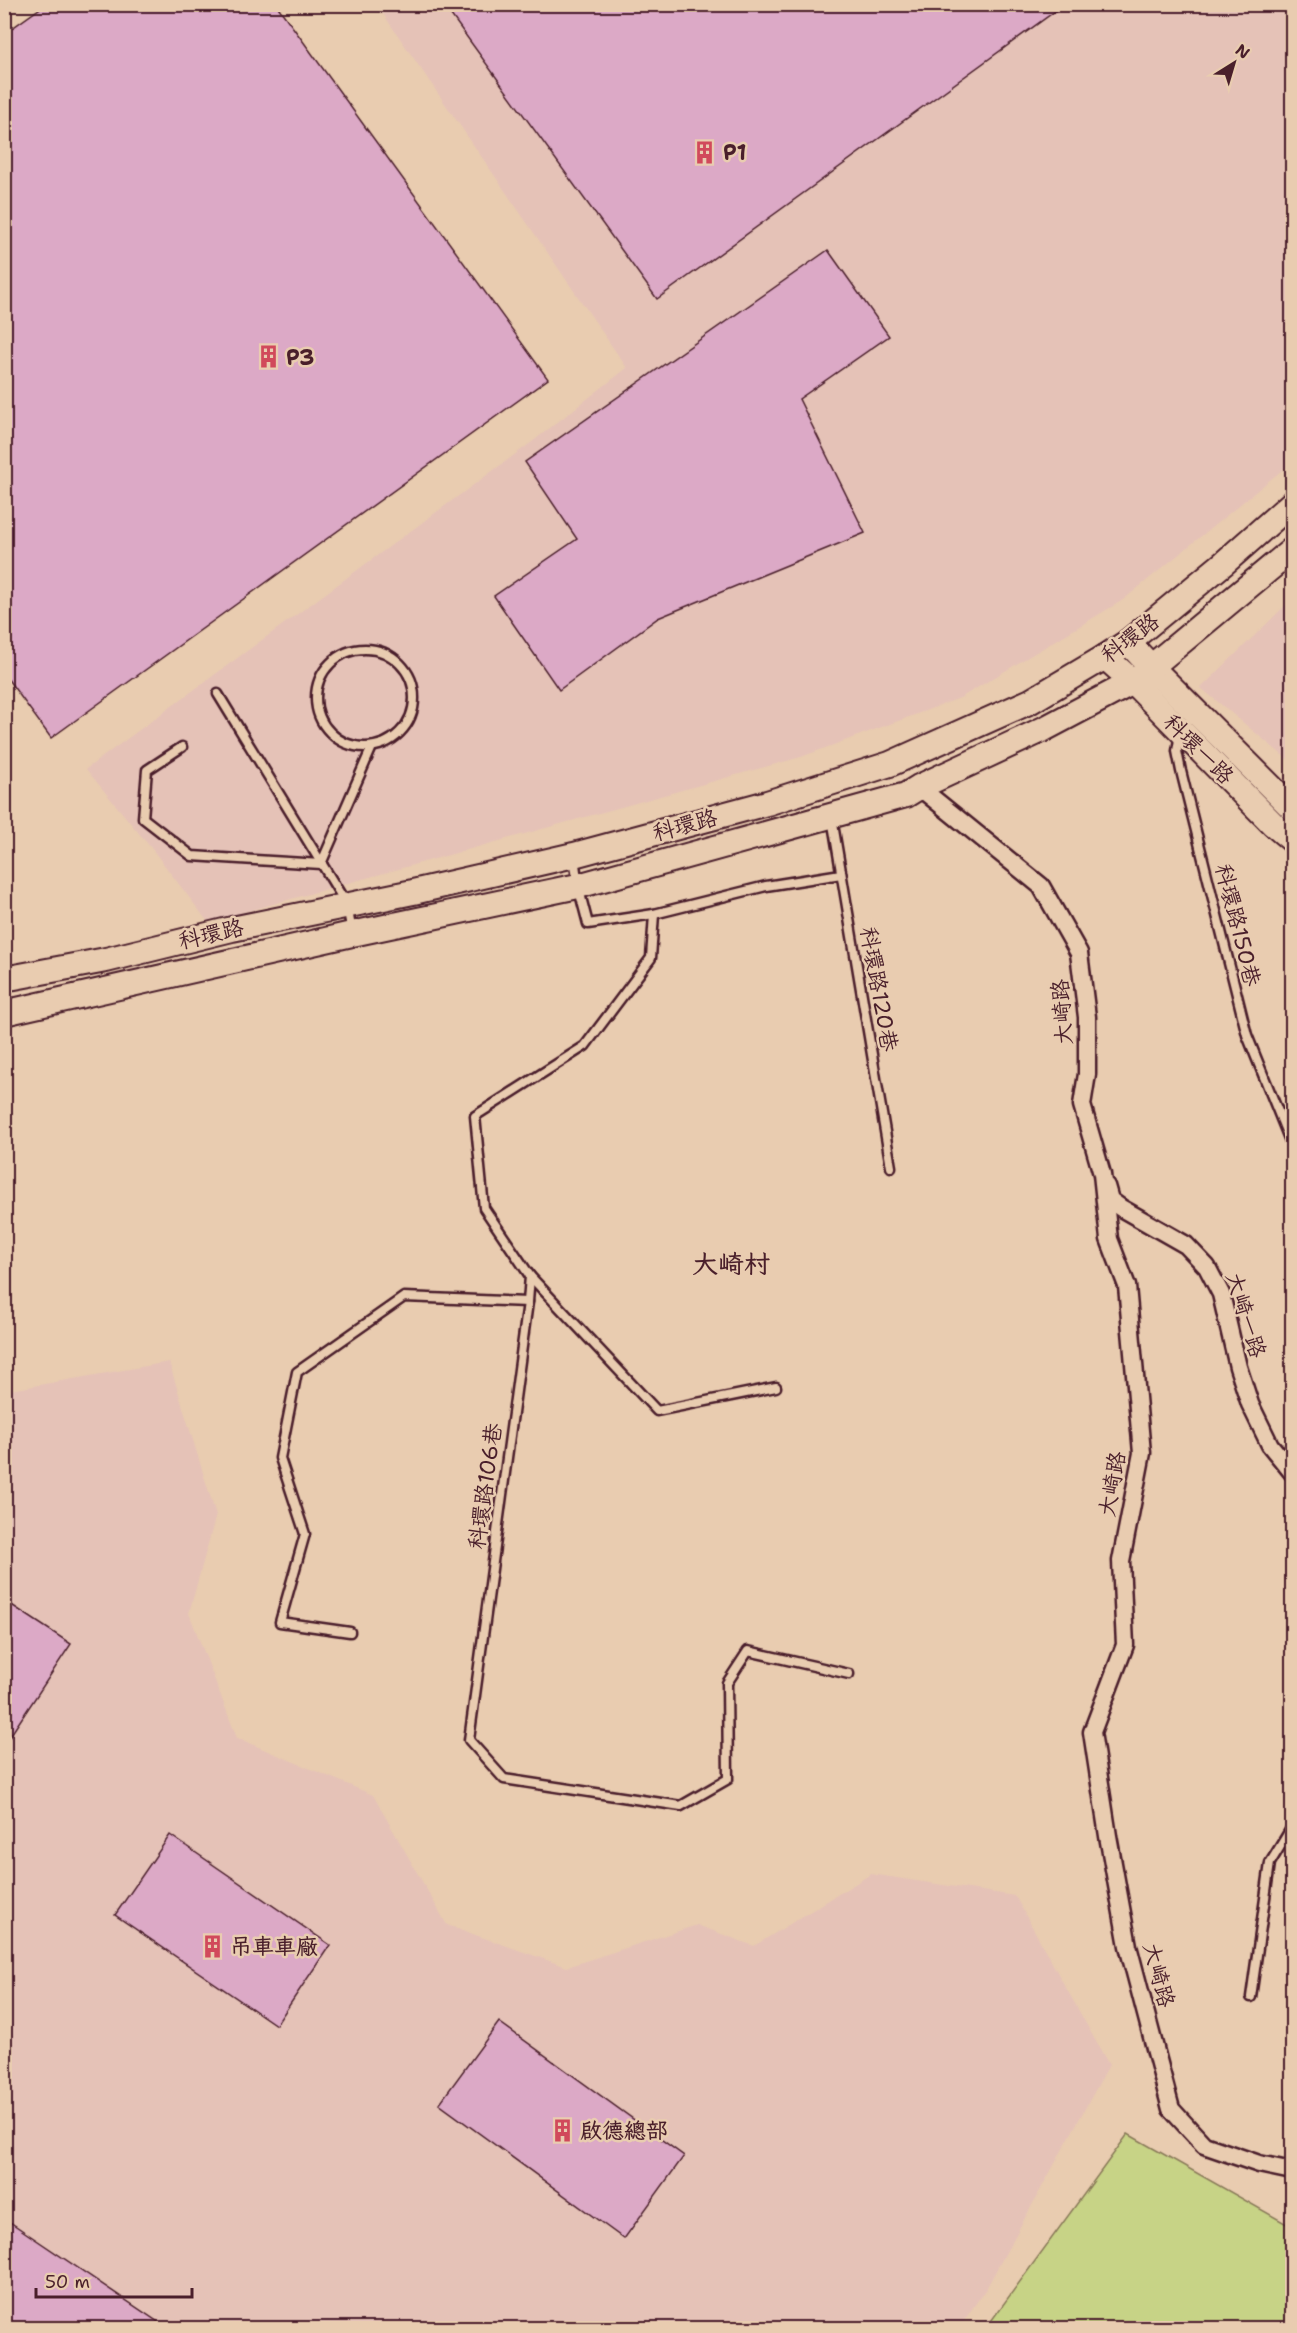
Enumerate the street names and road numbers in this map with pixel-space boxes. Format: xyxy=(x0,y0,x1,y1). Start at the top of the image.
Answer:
street label: 科環路 xyxy=(1095,607,1165,669)
street label: 科環一路 xyxy=(1158,708,1240,790)
street label: 科環路 xyxy=(649,802,721,848)
street label: 科環路150巷 xyxy=(1209,861,1267,989)
street label: 科環路 xyxy=(176,912,246,956)
street label: 科環路120巷 xyxy=(854,924,904,1054)
street label: 大崎路 xyxy=(1045,978,1079,1046)
street label: 大崎一路 xyxy=(1219,1269,1273,1361)
street label: 科環路106巷 xyxy=(462,1421,508,1551)
street label: 大崎路 xyxy=(1092,1449,1132,1519)
street label: 大崎路 xyxy=(1136,1939,1182,2011)

